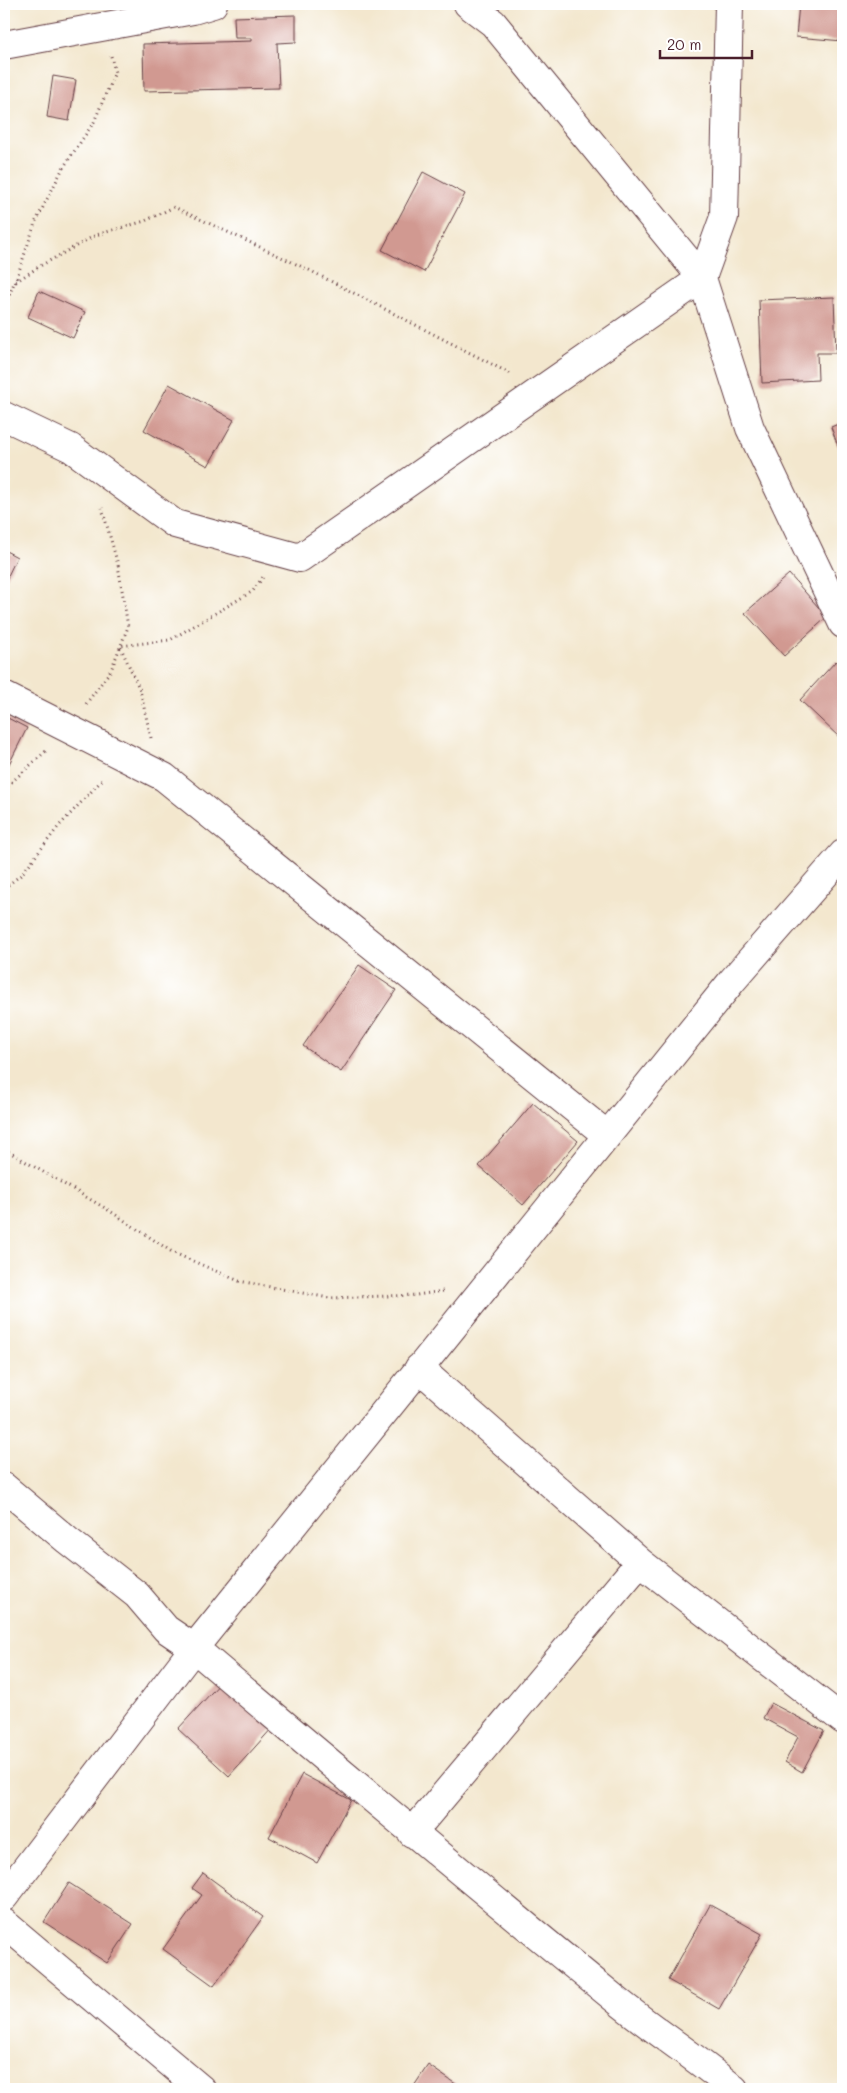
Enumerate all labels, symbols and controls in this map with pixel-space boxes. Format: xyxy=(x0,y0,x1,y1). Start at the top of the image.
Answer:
scale bar xyxy=(660,28,752,60)
text: 20 m xyxy=(667,34,701,54)

